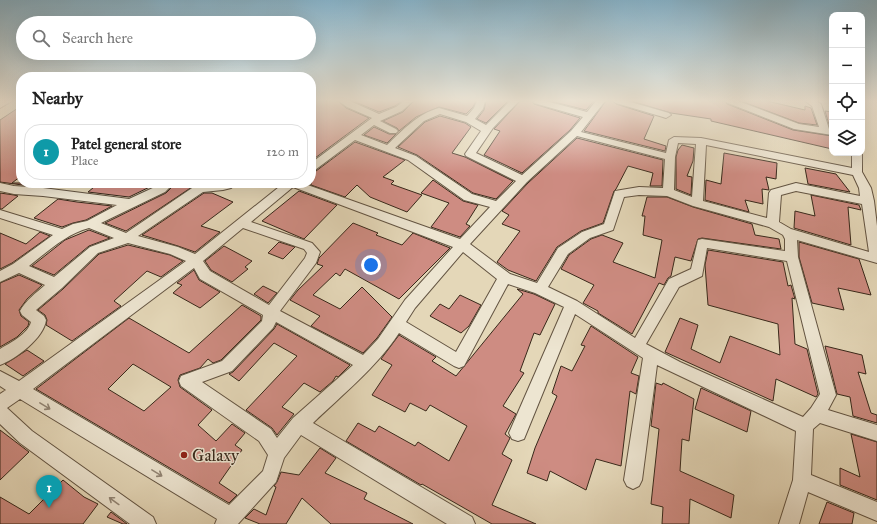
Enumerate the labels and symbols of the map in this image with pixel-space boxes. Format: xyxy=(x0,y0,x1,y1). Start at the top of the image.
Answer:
your location xyxy=(361,255,381,275)
one-way arrow xyxy=(39,403,51,411)
place label: Galaxy xyxy=(192,445,240,466)
marker: Galaxy xyxy=(179,450,189,460)
one-way arrow xyxy=(151,469,162,477)
pin: 1 xyxy=(36,475,62,508)
one-way arrow xyxy=(109,497,120,505)

